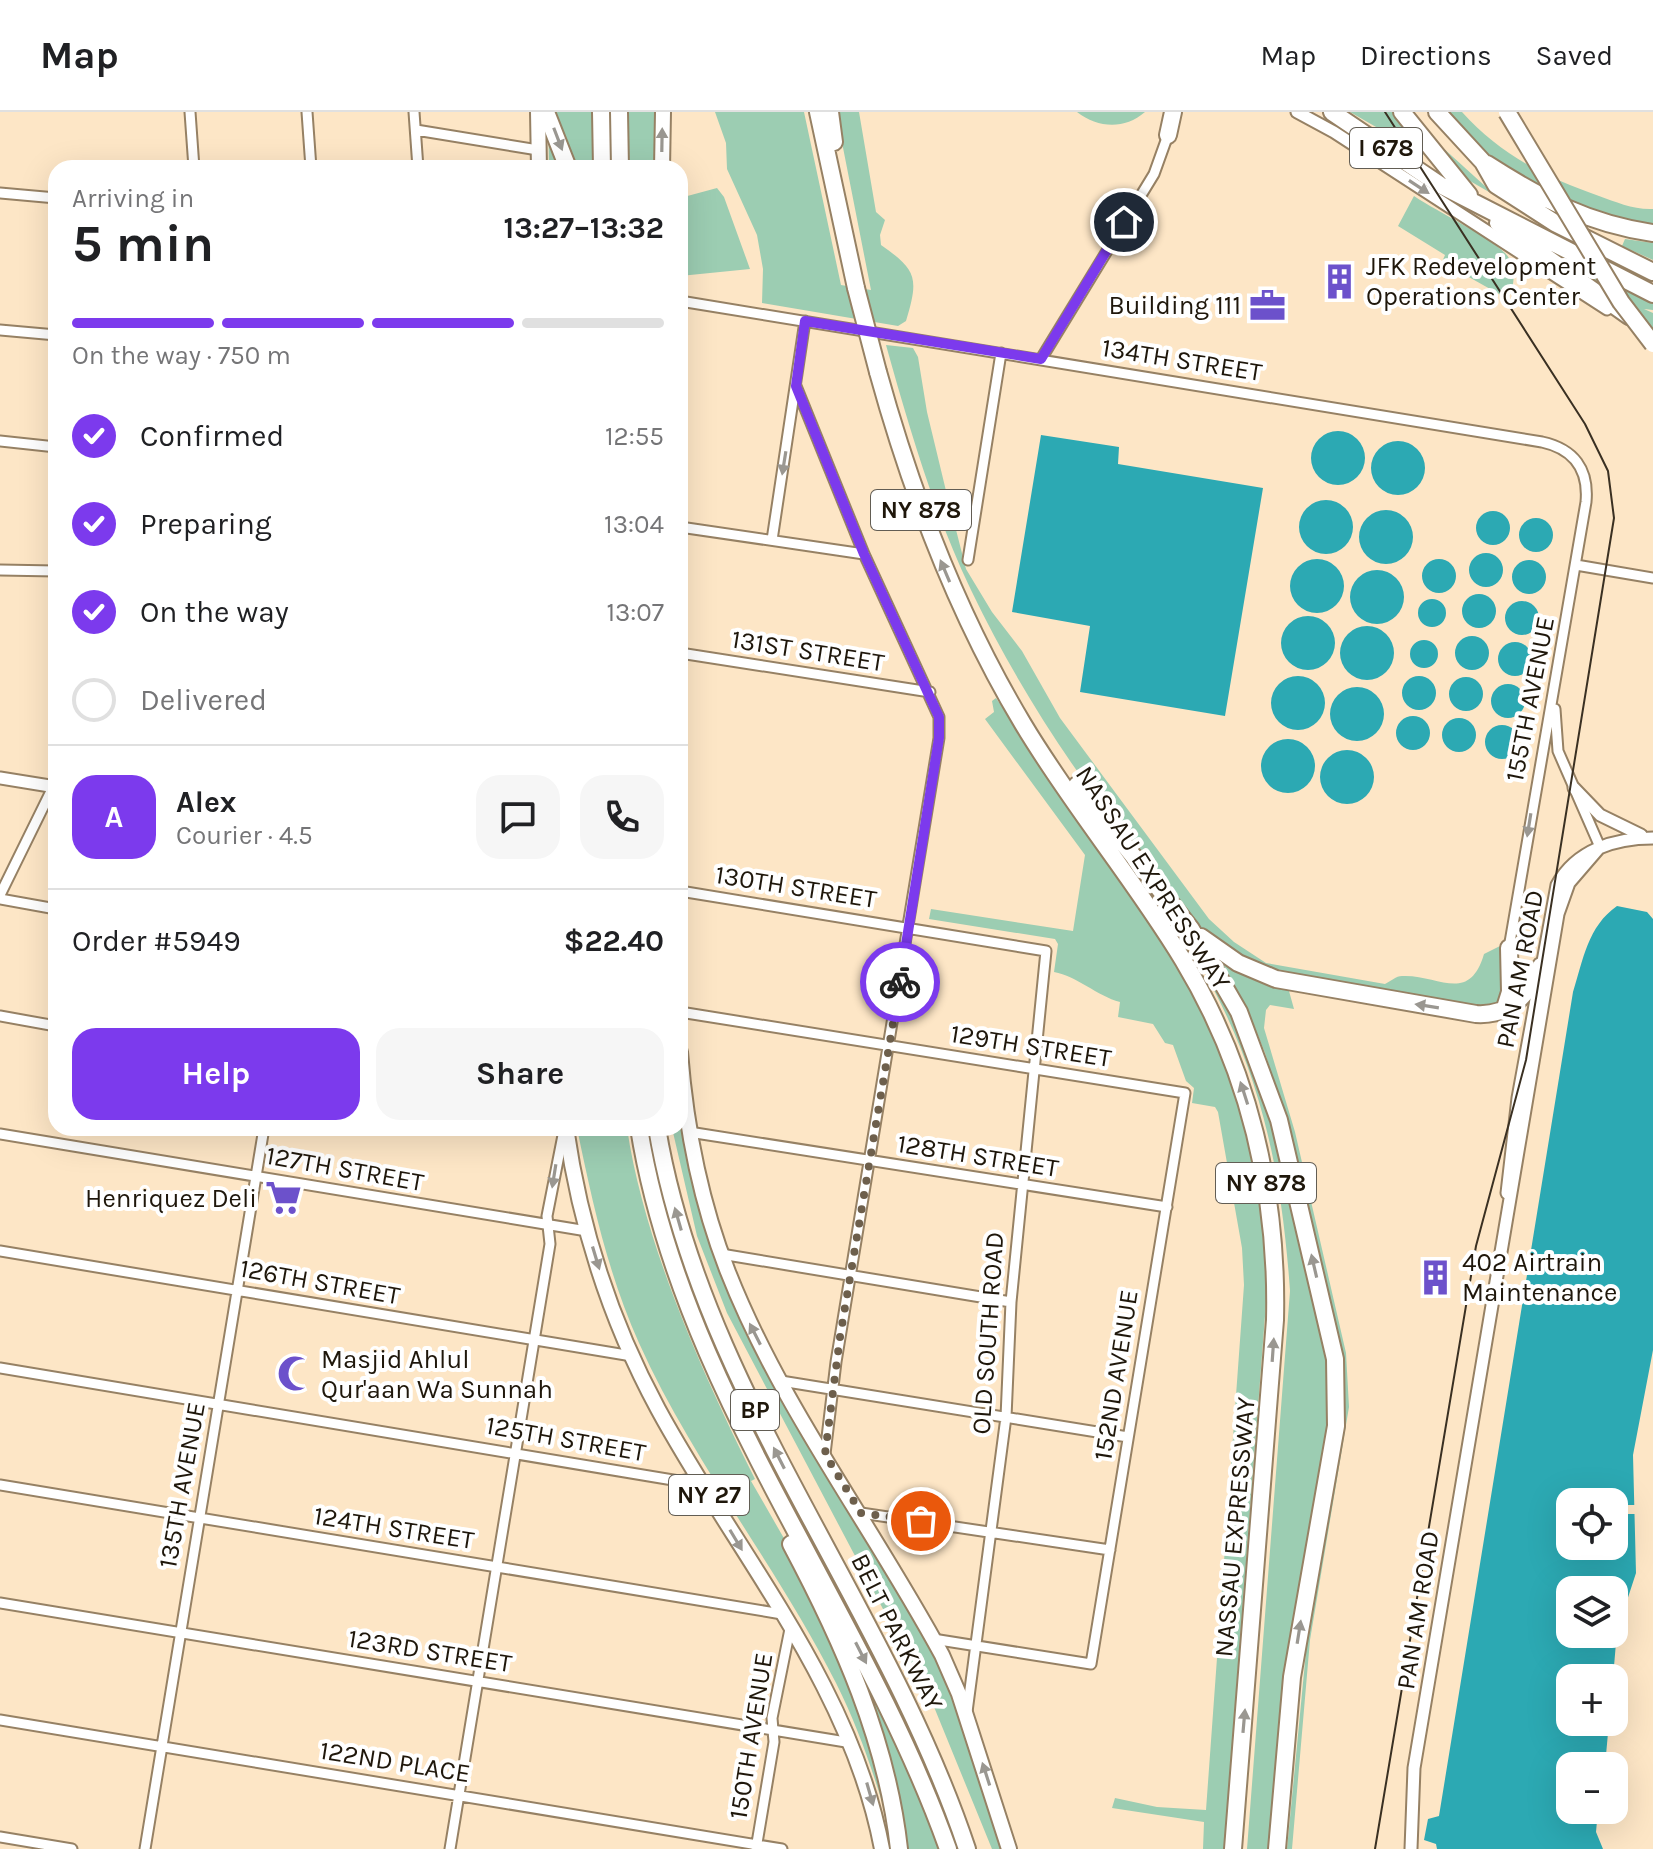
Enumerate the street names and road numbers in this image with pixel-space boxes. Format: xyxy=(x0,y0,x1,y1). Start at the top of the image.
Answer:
road number: I 678 xyxy=(1350,128,1422,168)
street label: 134TH STREET xyxy=(1100,332,1264,388)
road number: NY 878 xyxy=(871,490,971,530)
street label: 155TH AVENUE xyxy=(1499,614,1561,784)
street label: 131ST STREET xyxy=(729,624,887,678)
street label: NASSAU EXPRESSWAY xyxy=(1069,760,1237,996)
street label: 130TH STREET xyxy=(713,859,879,915)
street label: PAN AM ROAD xyxy=(1489,887,1551,1051)
street label: 129TH STREET xyxy=(948,1018,1114,1074)
street label: 128TH STREET xyxy=(895,1128,1061,1184)
street label: 127TH STREET xyxy=(264,1140,426,1198)
road number: NY 878 xyxy=(1216,1163,1316,1203)
street label: OLD SOUTH ROAD xyxy=(965,1231,1011,1435)
street label: 126TH STREET xyxy=(238,1253,402,1311)
street label: 152ND AVENUE xyxy=(1087,1287,1145,1463)
road number: BP xyxy=(731,1390,779,1430)
street label: NASSAU EXPRESSWAY xyxy=(1208,1395,1262,1658)
street label: 135TH AVENUE xyxy=(152,1400,212,1570)
street label: 125TH STREET xyxy=(484,1410,648,1468)
road number: NY 27 xyxy=(669,1475,749,1515)
street label: 124TH STREET xyxy=(312,1500,476,1556)
street label: PAN AM ROAD xyxy=(1390,1528,1446,1692)
street label: BELT PARKWAY xyxy=(844,1548,950,1716)
street label: 123RD STREET xyxy=(346,1623,514,1679)
street label: 150TH AVENUE xyxy=(723,1651,779,1821)
street label: 122ND PLACE xyxy=(318,1735,472,1789)

